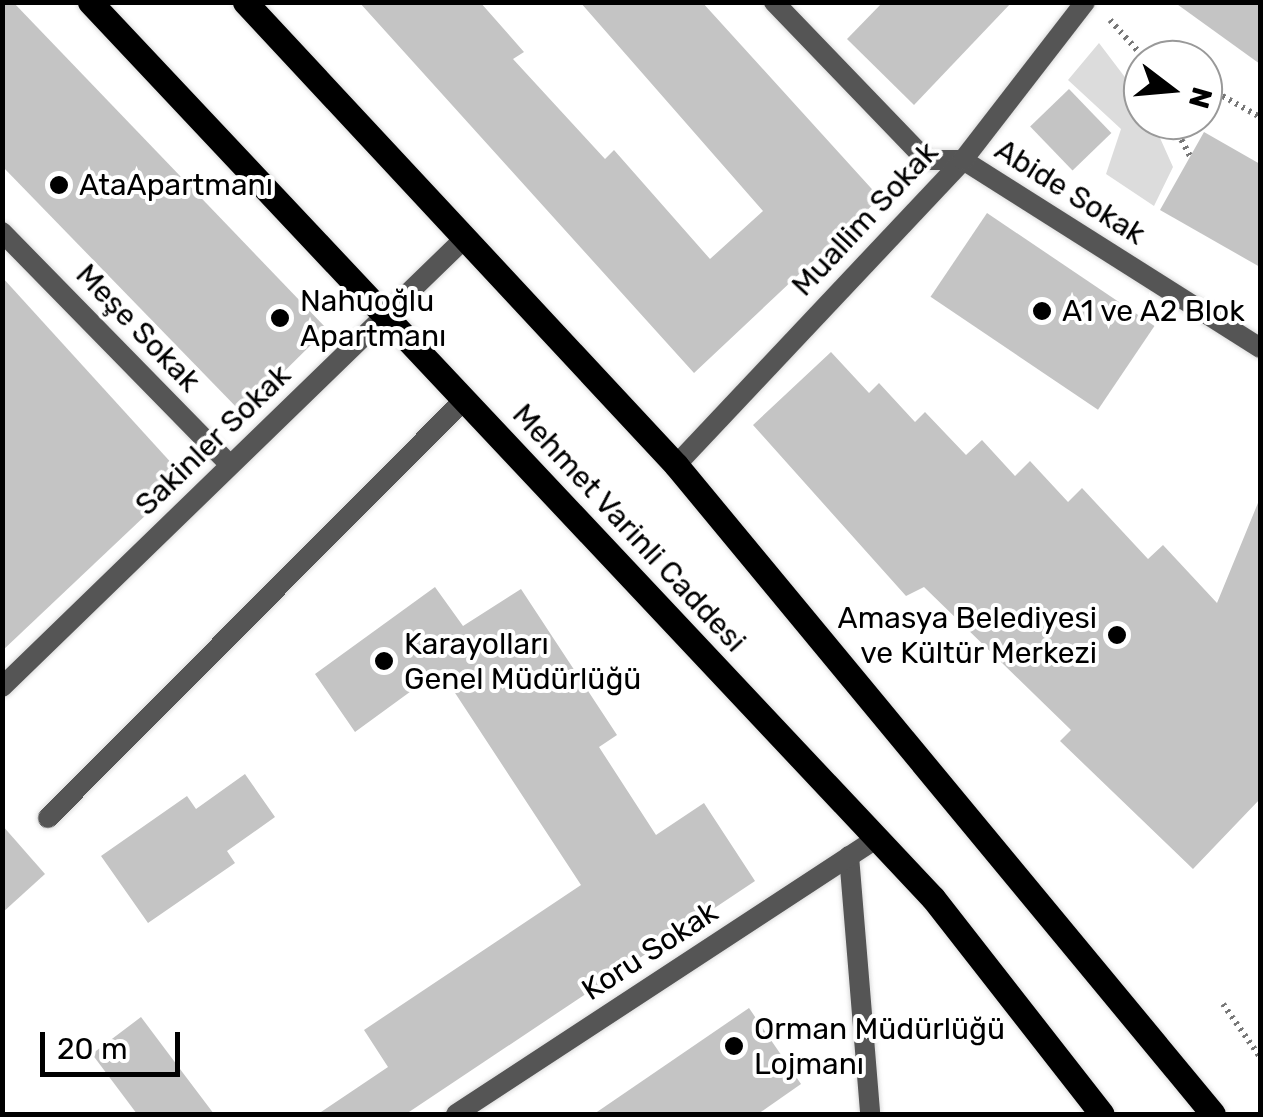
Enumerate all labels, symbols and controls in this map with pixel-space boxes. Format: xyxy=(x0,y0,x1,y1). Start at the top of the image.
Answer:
north arrow xyxy=(1123,40,1223,140)
text: N xyxy=(1182,84,1219,112)
street label: Abide Sokak xyxy=(988,132,1152,252)
street label: Muallim Sokak xyxy=(785,135,945,303)
place label: AtaApartmanı xyxy=(79,167,273,203)
marker: AtaApartmanı xyxy=(48,174,70,196)
street label: Meşe Sokak xyxy=(68,257,208,399)
place label: Nahuoğlu Apartmanı xyxy=(300,283,446,354)
place label: A1 ve A2 Blok xyxy=(1062,293,1246,329)
marker: A1 ve A2 Blok xyxy=(1031,300,1053,322)
marker: Nahuoğlu Apartmanı xyxy=(269,307,291,329)
street label: Sakinler Sokak xyxy=(128,357,298,523)
street label: Mehmet Varinli Caddesi xyxy=(505,396,753,660)
place label: Amasya Belediyesi ve Kültür Merkezi xyxy=(838,600,1097,670)
marker: Amasya Belediyesi ve Kültür Merkezi xyxy=(1106,624,1128,646)
place label: Karayolları Genel Müdürlüğü xyxy=(404,626,641,696)
marker: Karayolları Genel Müdürlüğü xyxy=(373,650,395,672)
street label: Koru Sokak xyxy=(576,894,724,1008)
place label: Orman Müdürlüğü Lojmanı xyxy=(754,1011,1005,1082)
scale bar xyxy=(45,1012,185,1074)
text: 20 m xyxy=(57,1031,128,1067)
marker: Orman Müdürlüğü Lojmanı xyxy=(723,1035,745,1057)

